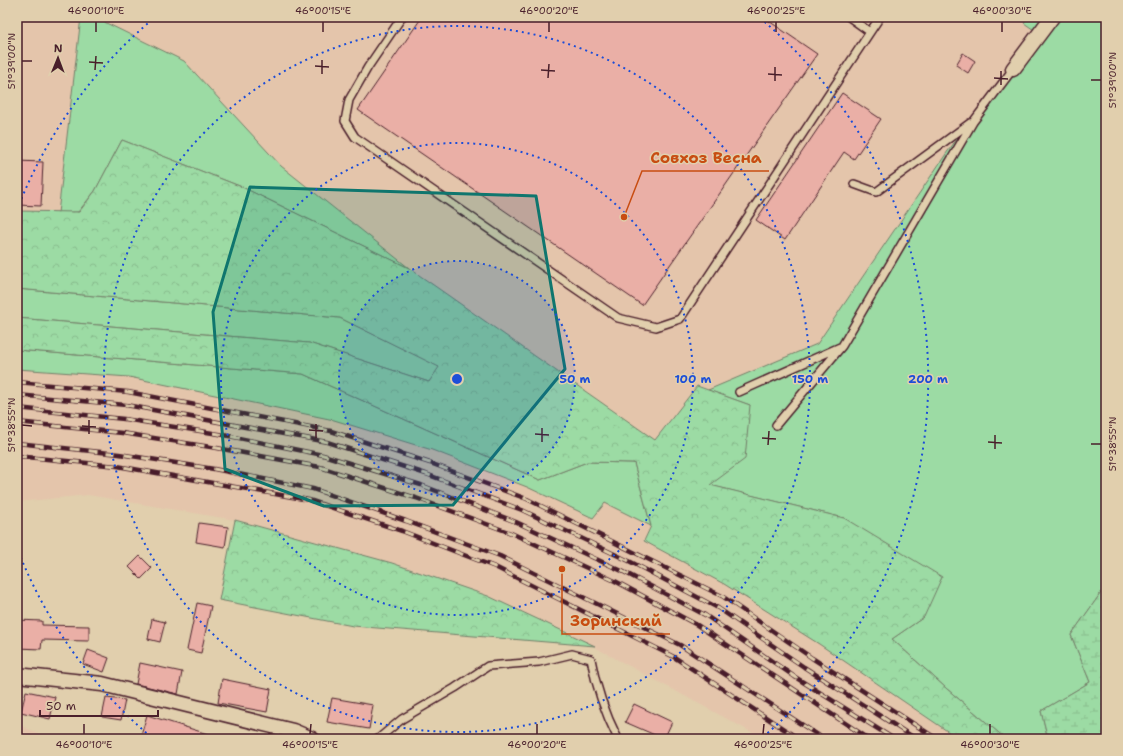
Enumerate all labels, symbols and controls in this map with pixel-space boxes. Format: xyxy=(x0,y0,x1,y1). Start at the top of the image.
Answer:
text: 46°00'10"E xyxy=(68,4,124,17)
text: 46°00'15"E xyxy=(295,4,351,17)
text: 46°00'20"E xyxy=(519,4,579,17)
text: 46°00'25"E xyxy=(747,4,805,17)
text: 46°00'30"E xyxy=(972,4,1032,17)
text: 51°39'00"N xyxy=(5,33,18,89)
north arrow xyxy=(38,38,78,78)
text: N xyxy=(54,41,63,56)
text: 51°39'00"N xyxy=(1106,52,1119,108)
callout: Совхоз Весна xyxy=(642,143,769,171)
text: Совхоз Весна xyxy=(650,147,762,168)
text: 50 m xyxy=(560,371,591,387)
text: 100 m xyxy=(675,371,712,387)
text: 150 m xyxy=(792,371,828,387)
text: 200 m xyxy=(908,371,948,387)
centre of rings xyxy=(450,372,464,386)
text: 51°38'55"N xyxy=(5,398,18,452)
text: 51°38'55"N xyxy=(1106,417,1119,471)
callout: Зоринский xyxy=(562,606,670,634)
text: Зоринский xyxy=(570,610,662,631)
scale bar xyxy=(40,692,158,718)
text: 50 m xyxy=(46,698,76,714)
text: 46°00'10"E xyxy=(56,738,112,751)
text: 46°00'15"E xyxy=(282,738,338,751)
text: 46°00'20"E xyxy=(507,738,567,751)
text: 46°00'25"E xyxy=(734,738,792,751)
text: 46°00'30"E xyxy=(960,738,1020,751)

